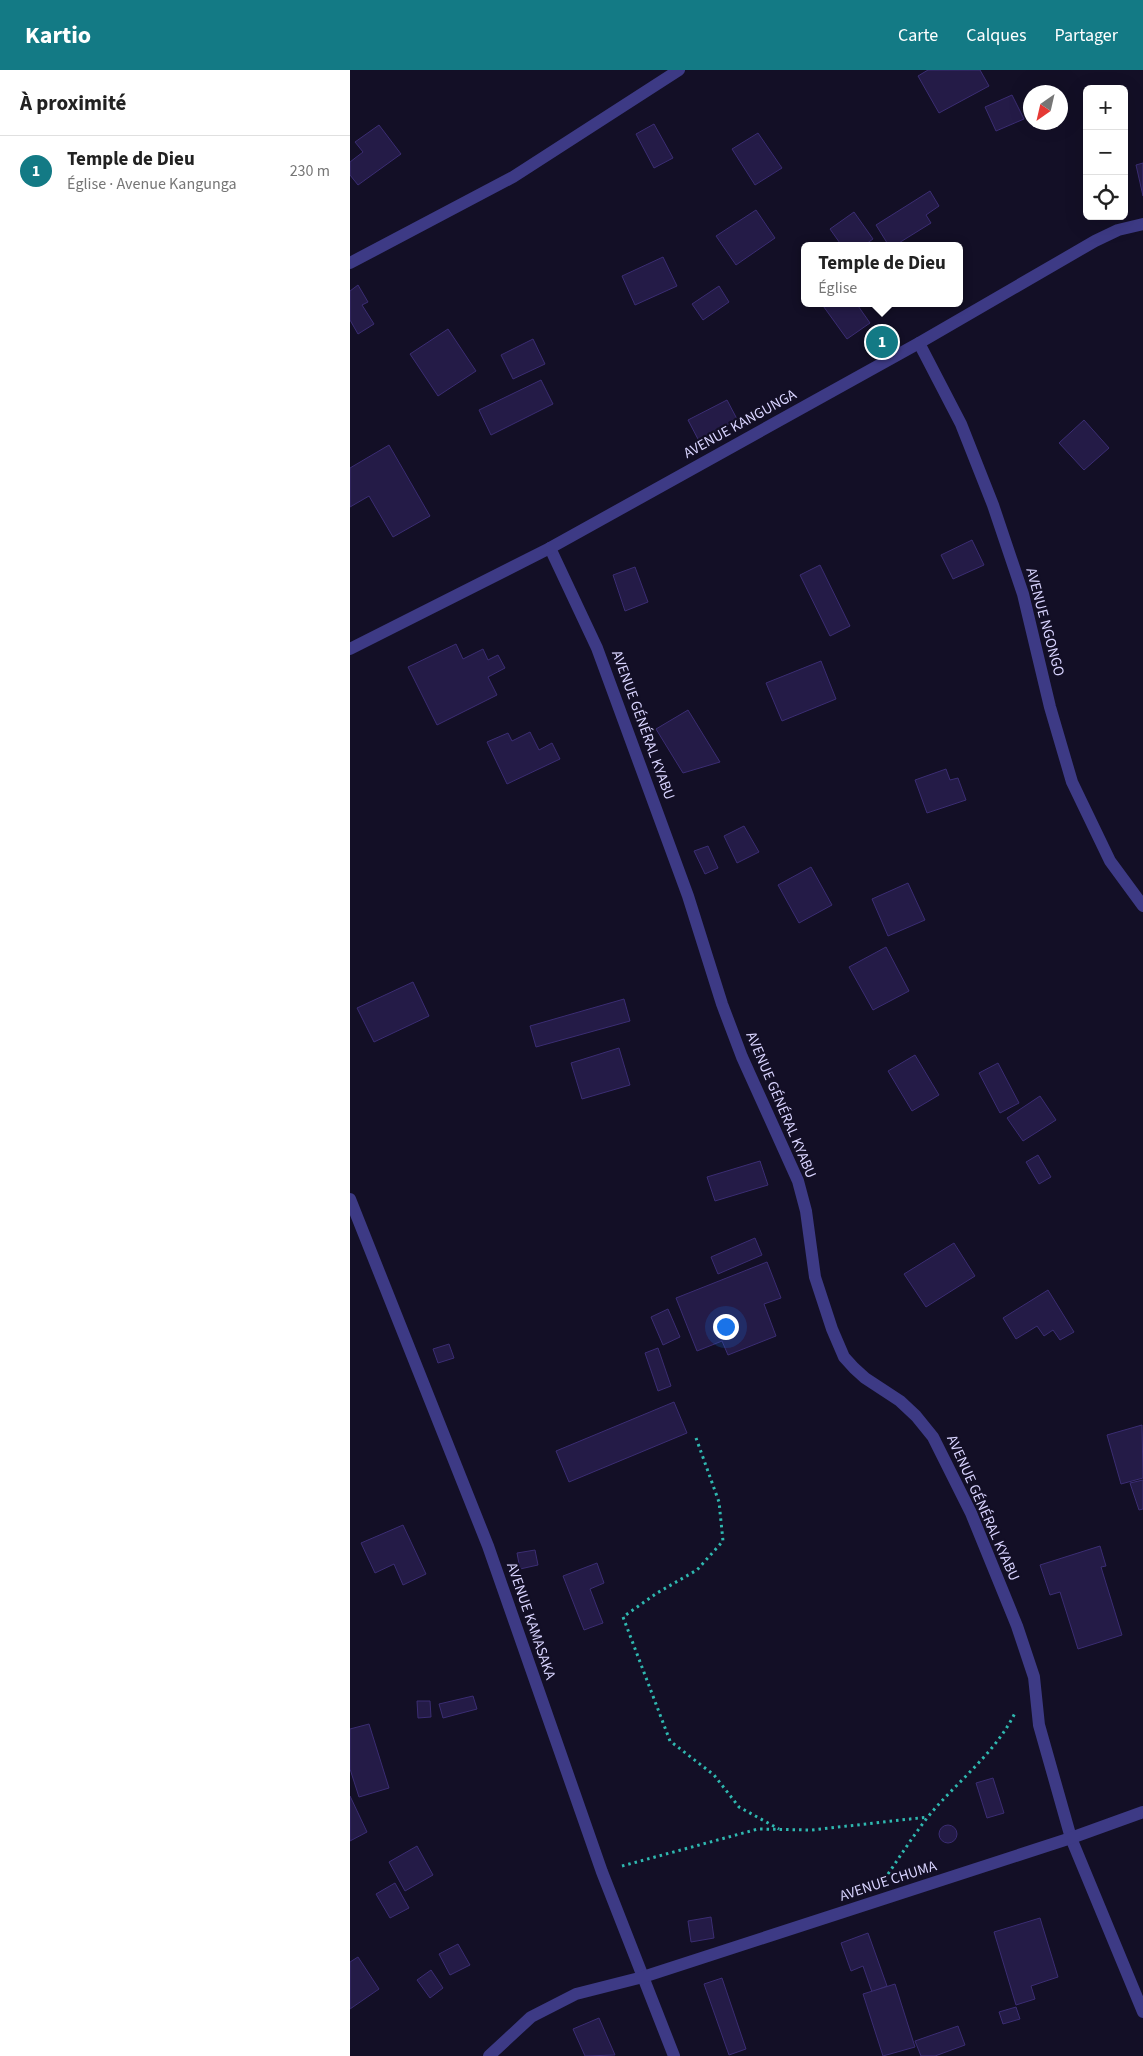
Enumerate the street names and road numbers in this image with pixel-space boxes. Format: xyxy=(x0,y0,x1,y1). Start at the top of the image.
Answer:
street label: AVENUE KANGUNGA xyxy=(680,384,801,464)
street label: AVENUE NGONGO xyxy=(1020,565,1070,679)
street label: AVENUE GÉNÉRAL KYABU xyxy=(606,647,680,803)
street label: AVENUE GÉNÉRAL KYABU xyxy=(741,1028,821,1182)
street label: AVENUE GÉNÉRAL KYABU xyxy=(941,1432,1025,1584)
street label: AVENUE KAMASAKA xyxy=(501,1560,561,1683)
street label: AVENUE CHUMA xyxy=(837,1855,940,1907)

